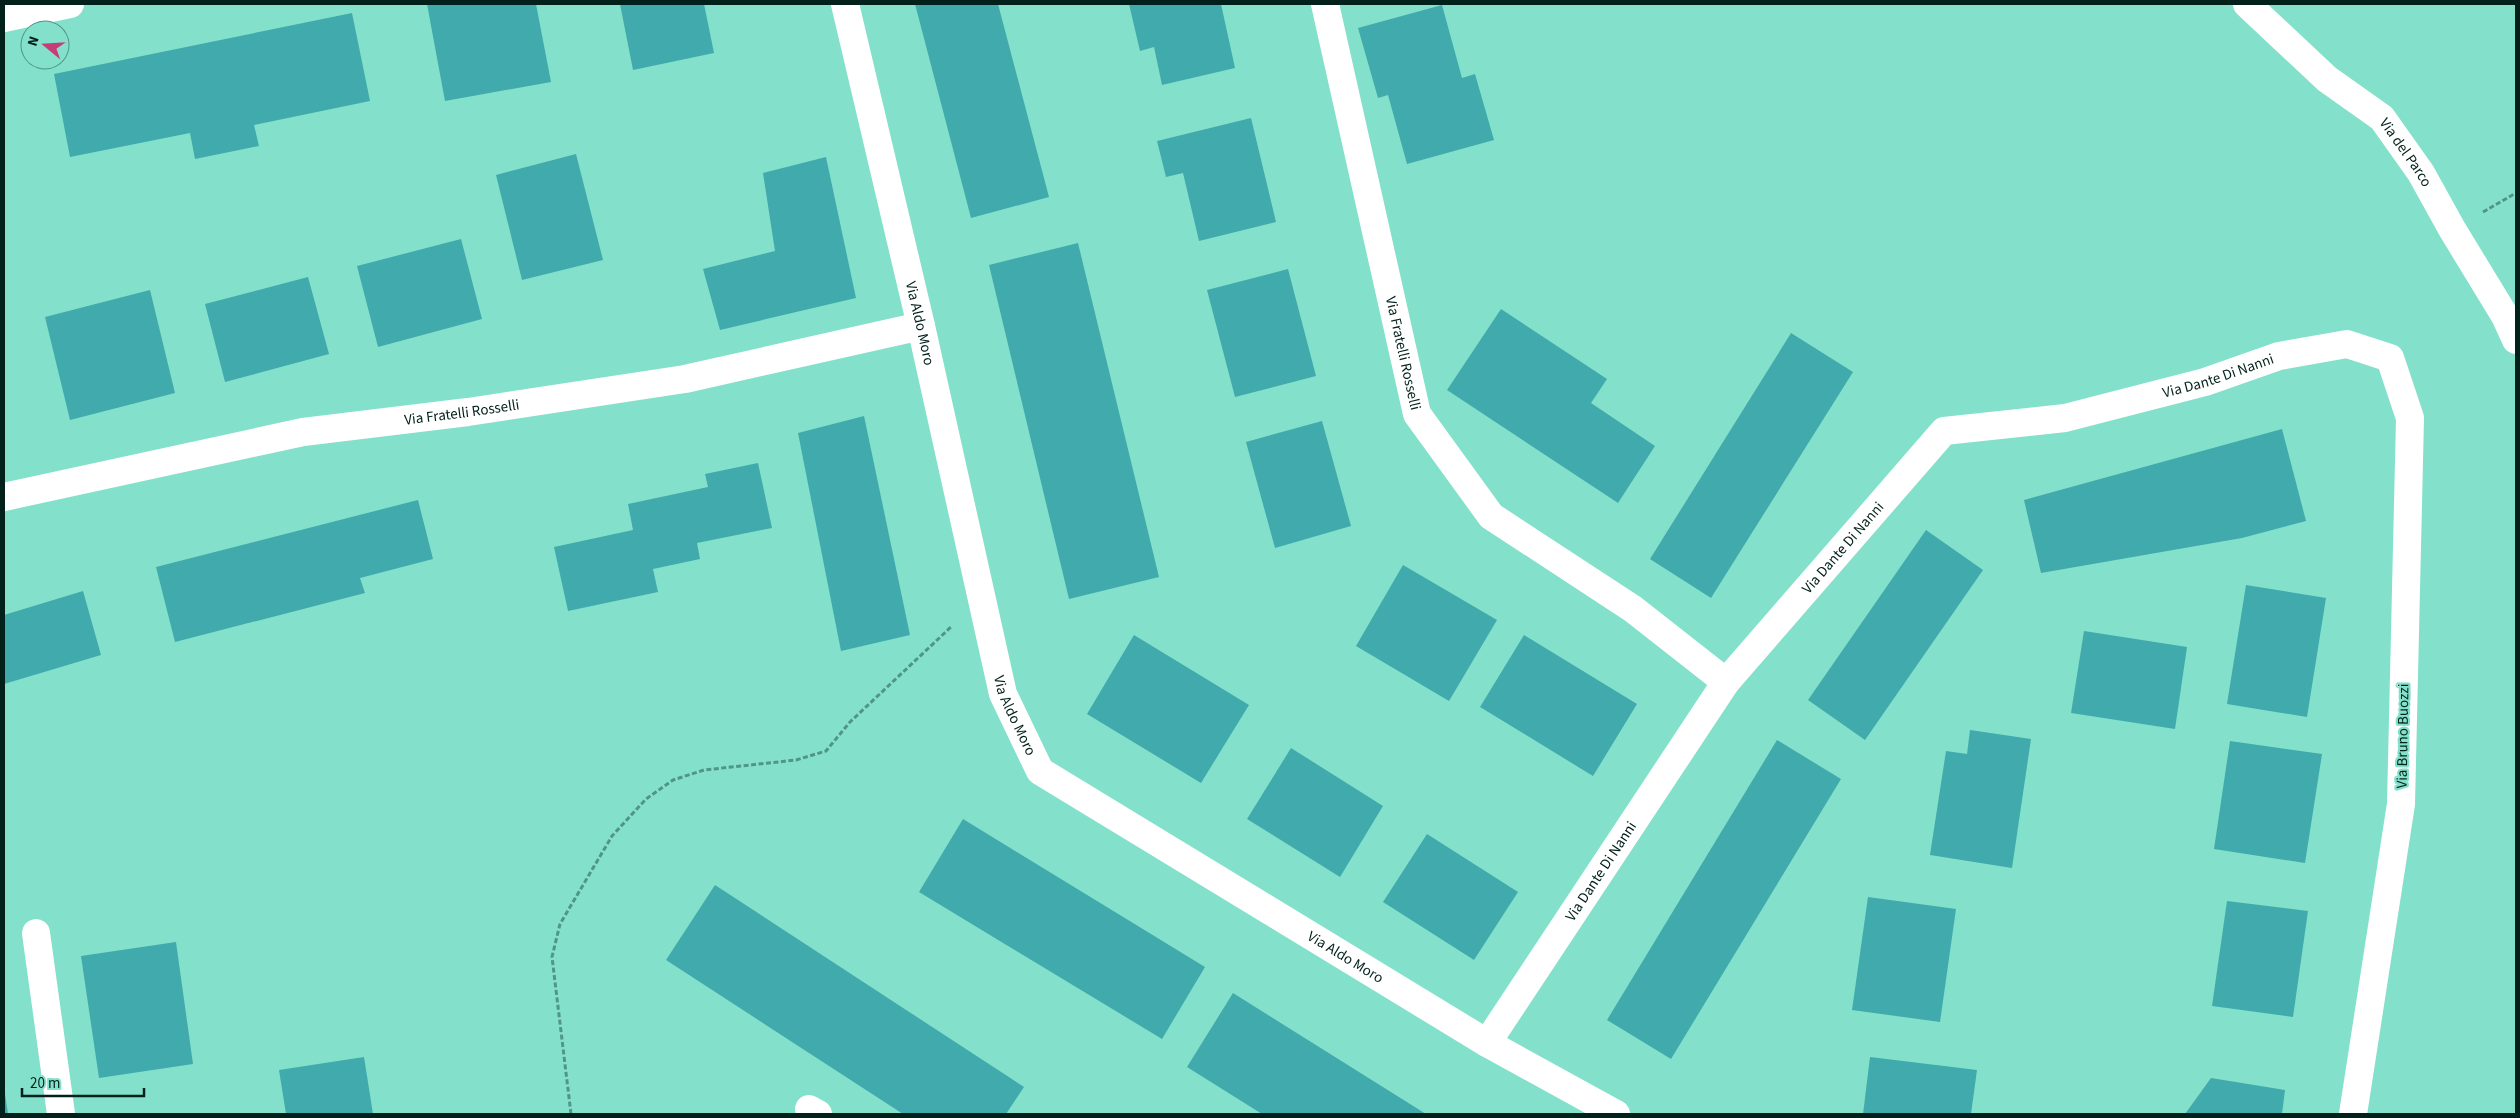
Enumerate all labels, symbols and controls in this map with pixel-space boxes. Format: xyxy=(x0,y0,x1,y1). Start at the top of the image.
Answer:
north arrow xyxy=(20,20,70,70)
text: N xyxy=(23,34,45,49)
street label: Via del Parco xyxy=(2375,114,2437,191)
street label: Via Aldo Moro xyxy=(900,279,940,367)
street label: Via Fratelli Rosselli xyxy=(1380,294,1426,412)
street label: Via Dante Di Nanni xyxy=(2160,348,2277,403)
street label: Via Fratelli Rosselli xyxy=(403,394,521,430)
street label: Via Dante Di Nanni xyxy=(1797,497,1889,598)
street label: Via Aldo Moro xyxy=(989,673,1041,759)
street label: Via Bruno Buozzi xyxy=(2392,683,2414,789)
street label: Via Dante Di Nanni xyxy=(1560,817,1641,925)
street label: Via Aldo Moro xyxy=(1303,926,1388,988)
scale bar xyxy=(22,1066,145,1098)
text: 20 m xyxy=(30,1073,60,1094)

